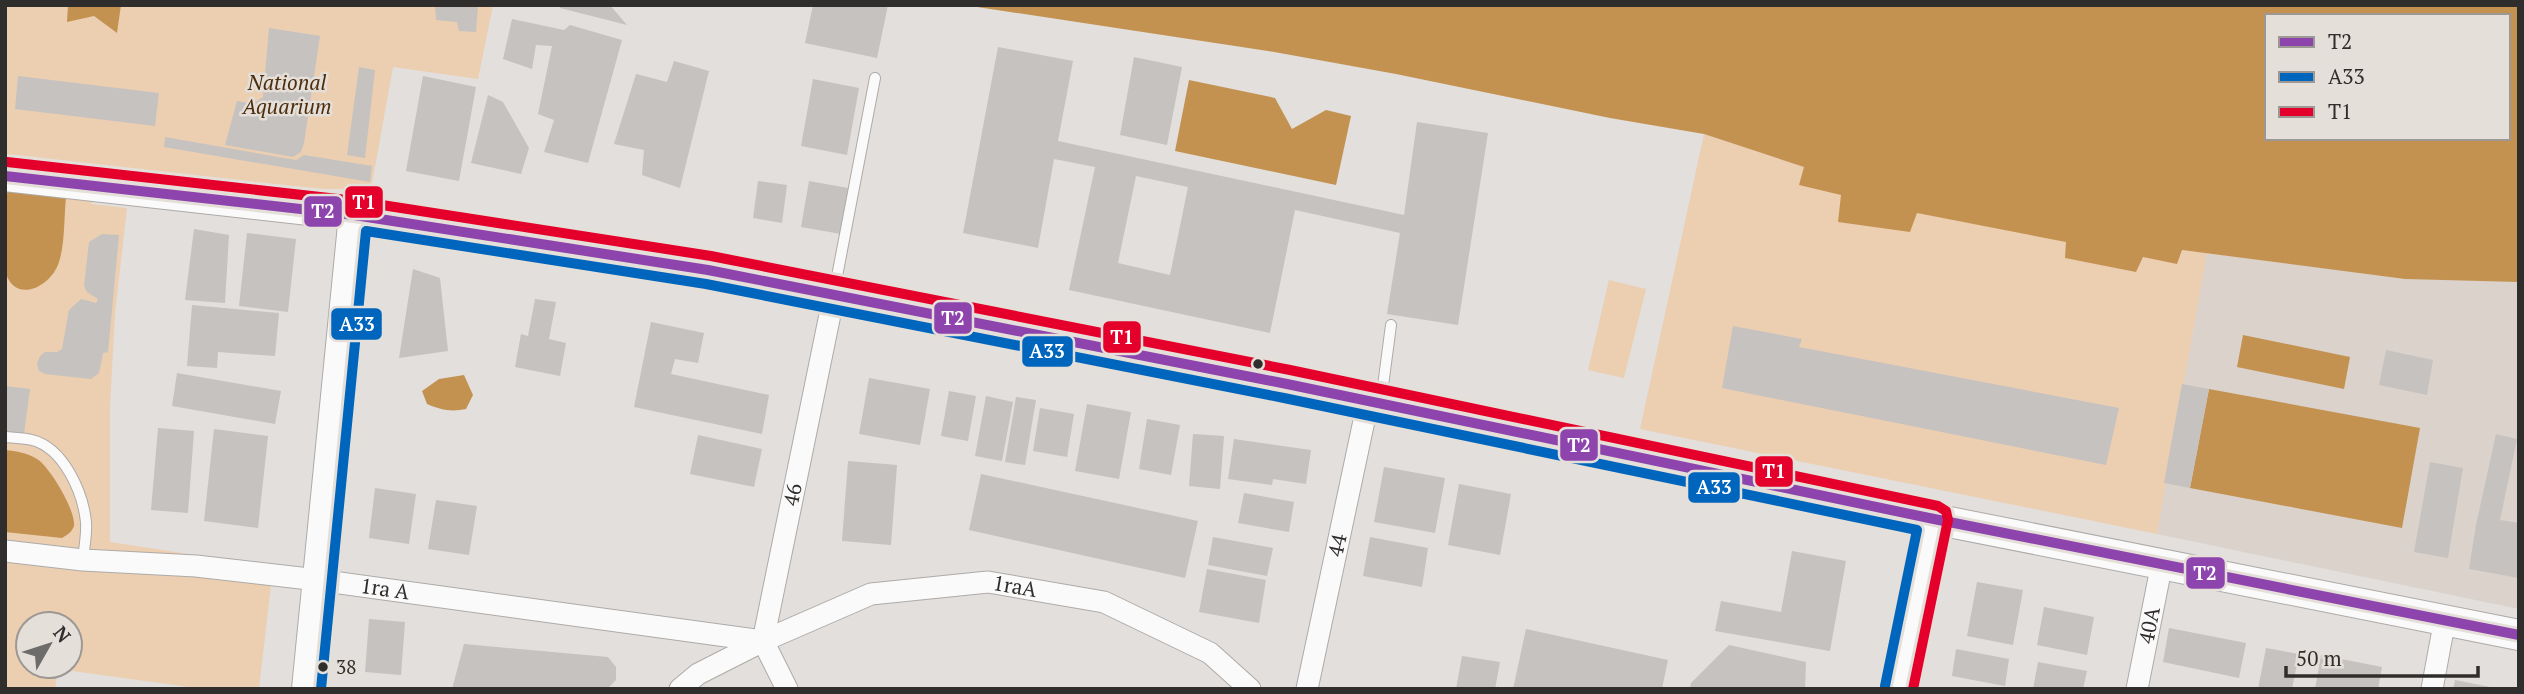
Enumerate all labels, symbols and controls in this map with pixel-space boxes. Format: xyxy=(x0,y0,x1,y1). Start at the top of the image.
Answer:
legend xyxy=(2265,14,2510,140)
text: T2 xyxy=(2328,27,2352,55)
text: A33 xyxy=(2328,62,2365,90)
park label: National Aquarium xyxy=(240,68,332,120)
text: T1 xyxy=(2328,97,2352,125)
line badge: T1 xyxy=(344,185,384,219)
text: T1 xyxy=(352,189,376,214)
line badge: T2 xyxy=(303,195,343,228)
text: T2 xyxy=(311,198,335,223)
line badge: T2 xyxy=(933,301,973,335)
text: T2 xyxy=(941,305,965,330)
line badge: A33 xyxy=(330,307,383,341)
text: A33 xyxy=(339,311,375,336)
line badge: T1 xyxy=(1102,320,1142,354)
text: T1 xyxy=(1110,324,1134,349)
line badge: A33 xyxy=(1021,335,1074,368)
text: A33 xyxy=(1029,338,1065,363)
unlabelled marker xyxy=(1251,357,1265,371)
line badge: T2 xyxy=(1559,428,1599,462)
text: T2 xyxy=(1567,432,1591,457)
line badge: T1 xyxy=(1754,455,1794,488)
text: T1 xyxy=(1762,458,1786,483)
line badge: A33 xyxy=(1687,471,1741,504)
text: A33 xyxy=(1696,474,1732,499)
street label: 46 xyxy=(776,481,808,508)
street label: 44 xyxy=(1321,530,1353,559)
line badge: T2 xyxy=(2185,556,2226,590)
text: T2 xyxy=(2193,560,2217,585)
street label: 1raA xyxy=(991,568,1040,603)
street label: 1ra A xyxy=(359,571,412,605)
street label: 40A xyxy=(2131,604,2166,646)
north arrow xyxy=(14,610,84,680)
text: N xyxy=(48,621,77,648)
scale bar xyxy=(2286,634,2478,678)
text: 50 m xyxy=(2296,644,2342,672)
place label: 38 xyxy=(336,654,356,679)
marker: 38 xyxy=(316,660,330,674)

